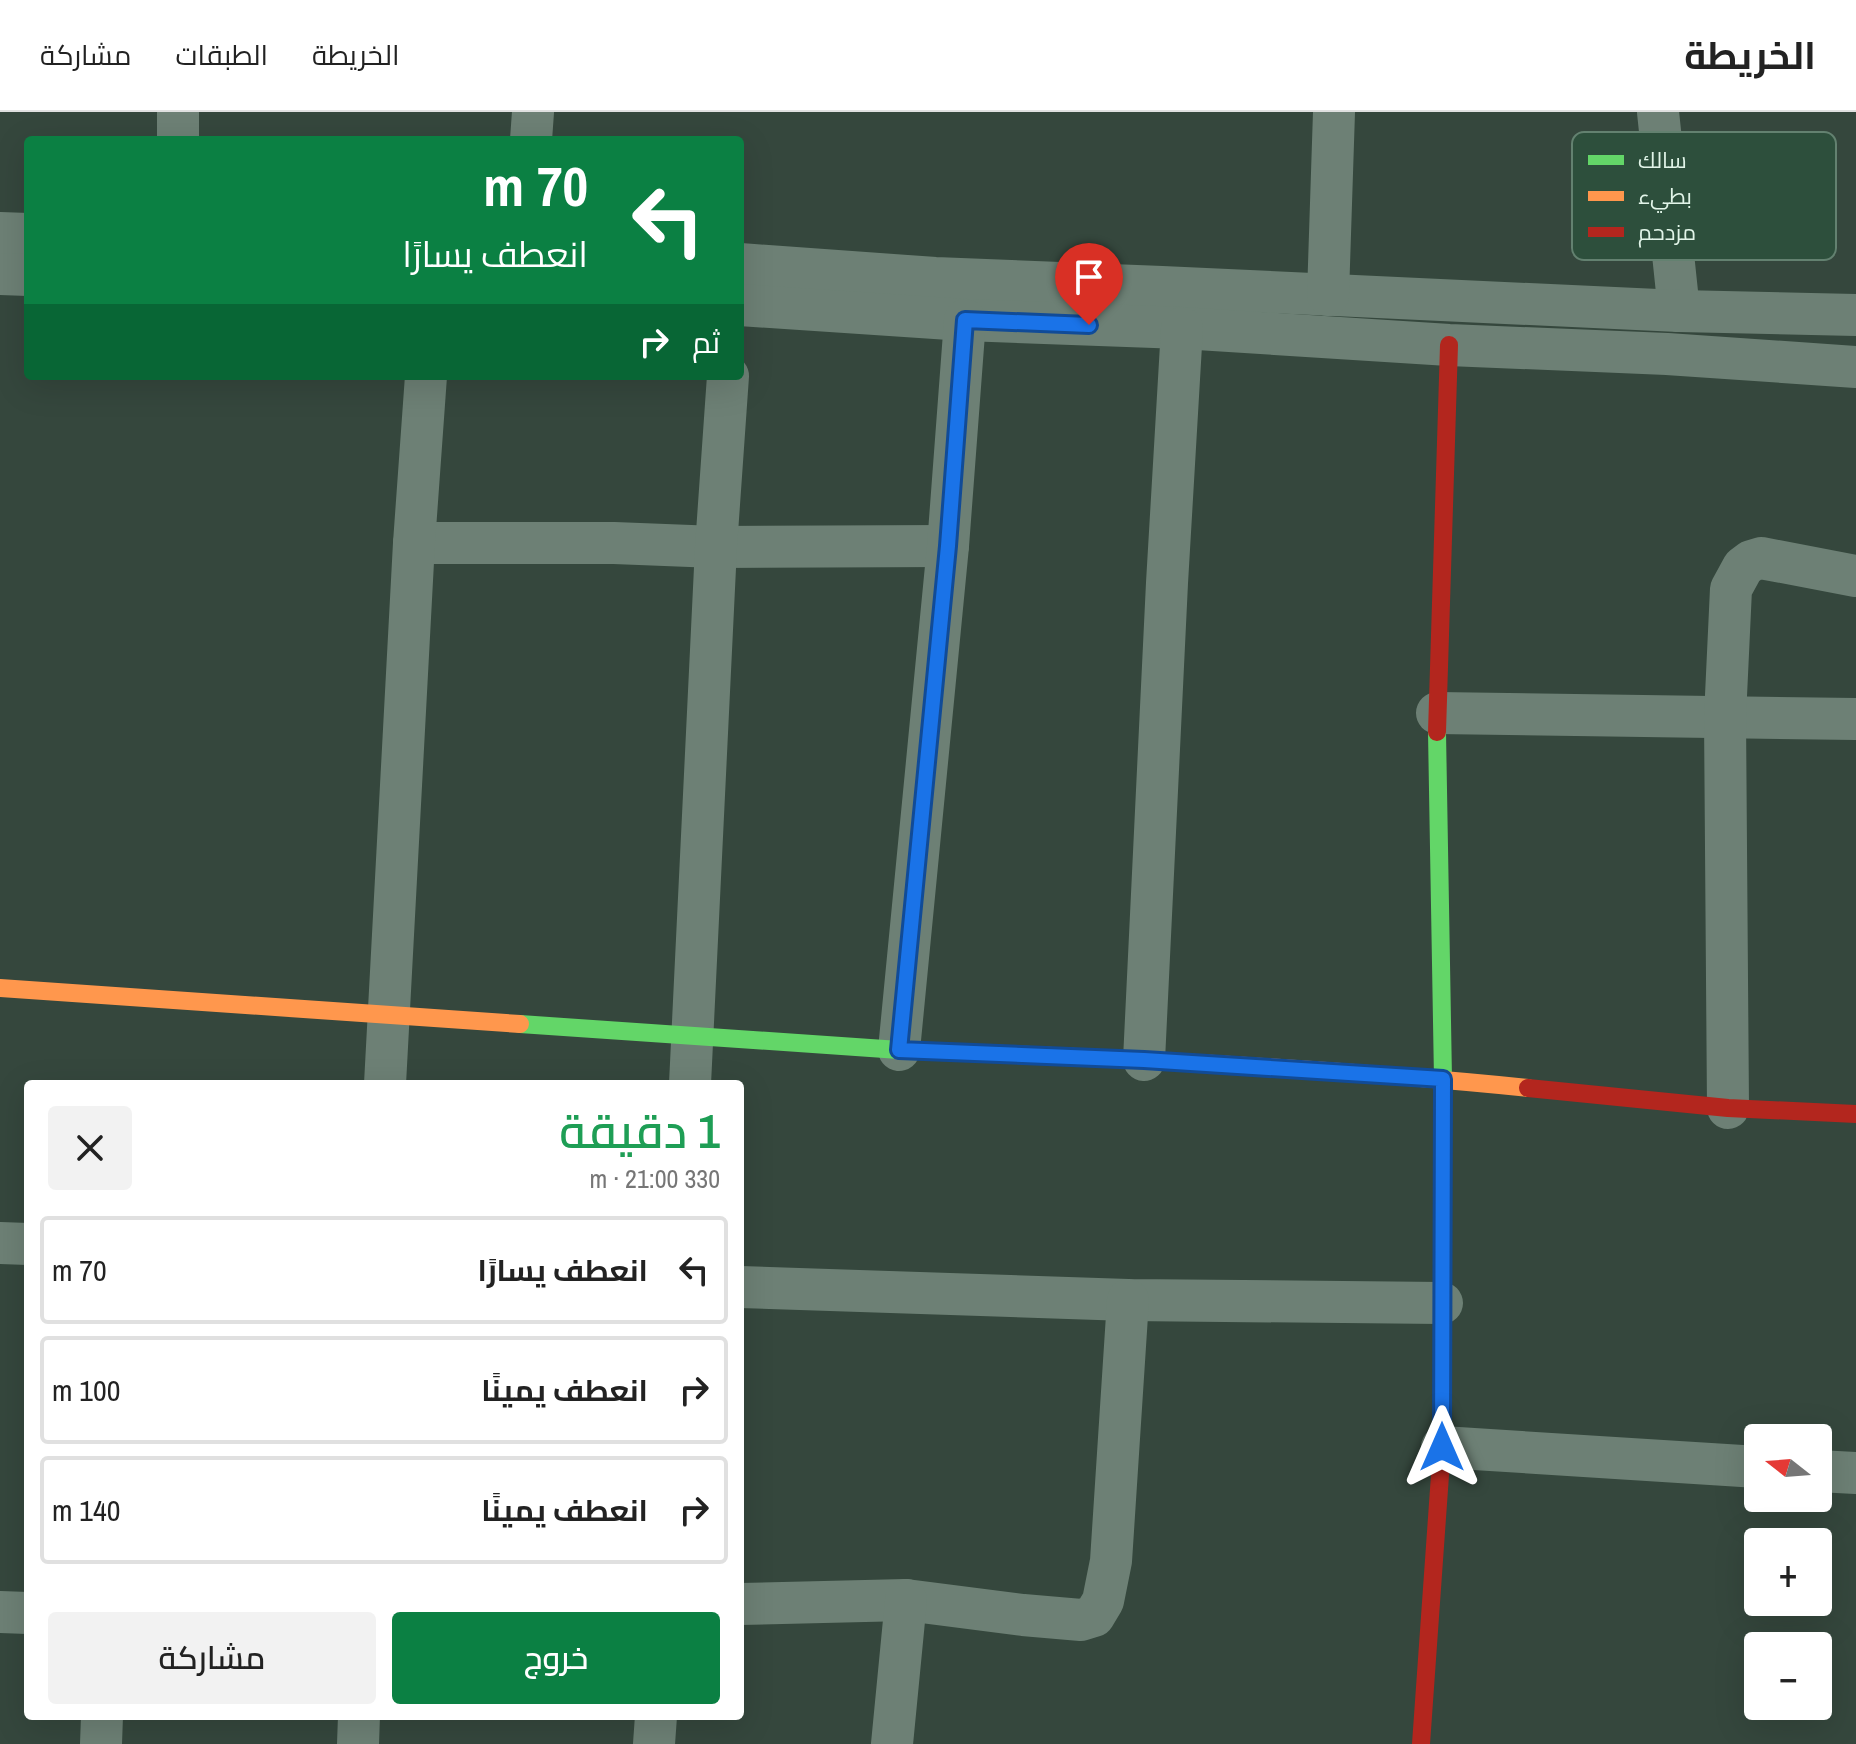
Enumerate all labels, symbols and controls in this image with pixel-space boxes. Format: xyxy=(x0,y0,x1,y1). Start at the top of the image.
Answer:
text: الخريطة xyxy=(1684,30,1816,81)
text: مشاركة xyxy=(40,36,131,74)
text: الطبقات xyxy=(175,36,268,74)
text: الخريطة xyxy=(312,36,399,74)
legend xyxy=(1572,132,1836,260)
text: سالك xyxy=(1638,145,1687,175)
text: 70 m xyxy=(483,148,588,223)
icon: left xyxy=(616,168,720,272)
text: بطيء xyxy=(1638,181,1692,213)
text: مزدحم xyxy=(1638,217,1696,248)
text: انعطف يسارًا xyxy=(402,230,588,278)
pin xyxy=(1055,243,1123,325)
icon: arrive xyxy=(1067,255,1111,299)
icon: right xyxy=(632,320,676,364)
text: ثم xyxy=(692,322,720,362)
text: 1 دقيقة xyxy=(559,1098,720,1163)
button: close xyxy=(48,1106,132,1190)
text: 330 m · 21:00 xyxy=(590,1161,720,1196)
icon: left xyxy=(672,1248,716,1292)
text: 70 m xyxy=(52,1250,107,1290)
text: انعطف يسارًا xyxy=(478,1250,648,1290)
icon: right xyxy=(672,1368,716,1412)
text: 100 m xyxy=(52,1370,120,1410)
text: انعطف يمينًا xyxy=(481,1370,648,1410)
position arrow xyxy=(1400,1405,1484,1489)
north arrow xyxy=(1744,1424,1832,1512)
map controls xyxy=(1744,1424,1832,1720)
icon: right xyxy=(672,1488,716,1532)
text: 140 m xyxy=(52,1490,120,1530)
text: انعطف يمينًا xyxy=(481,1490,648,1530)
button: + xyxy=(1744,1528,1832,1616)
button: مشاركة xyxy=(48,1612,376,1704)
button: خروج xyxy=(392,1612,720,1704)
button: − xyxy=(1744,1632,1832,1720)

